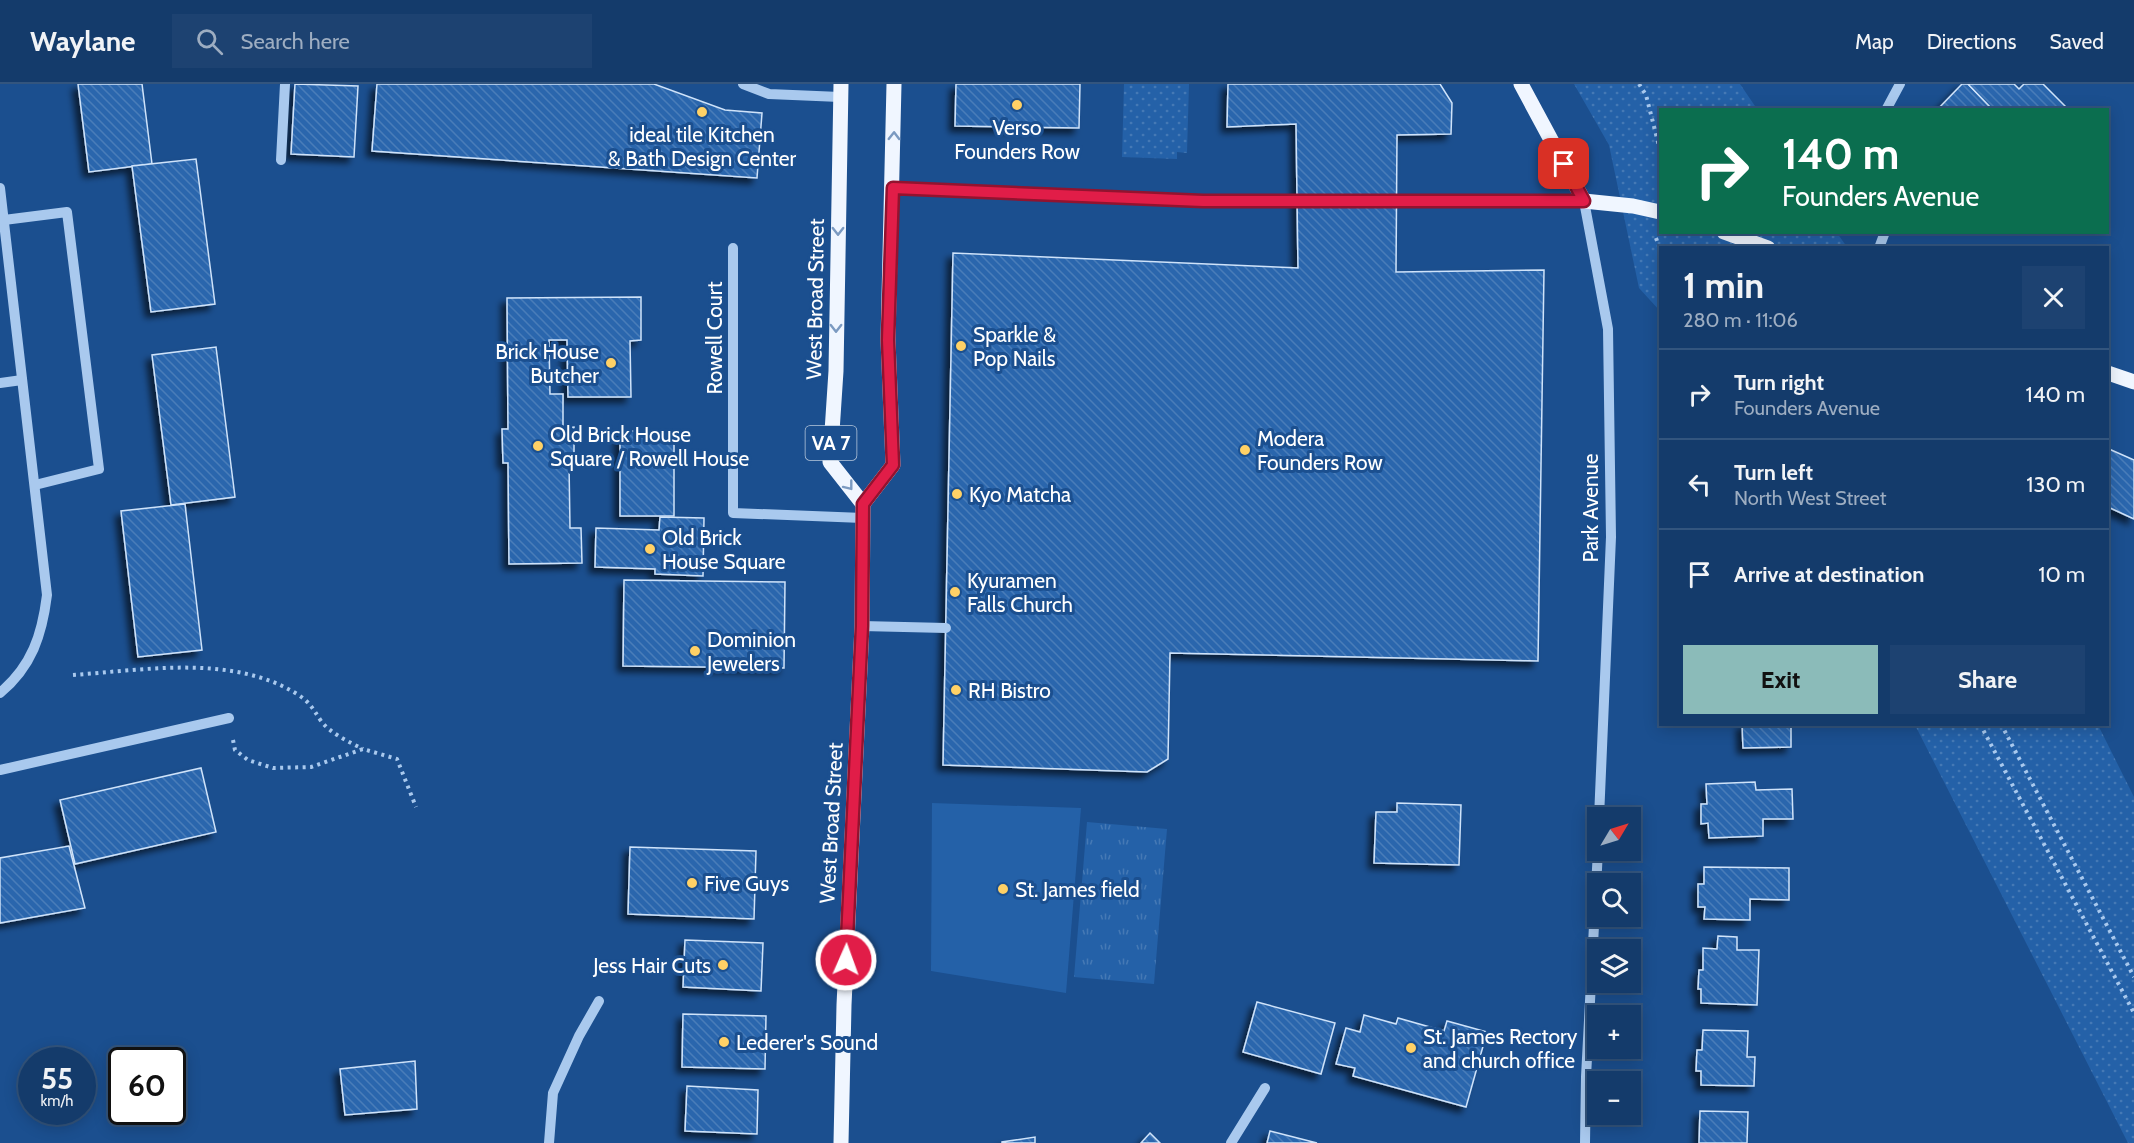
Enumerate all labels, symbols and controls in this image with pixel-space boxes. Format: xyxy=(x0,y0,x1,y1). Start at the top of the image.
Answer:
search box xyxy=(172,14,592,68)
text: Waylane xyxy=(30,24,136,58)
icon: search xyxy=(193,25,226,58)
text: Search here xyxy=(241,28,350,55)
text: Map xyxy=(1855,29,1894,54)
text: Directions xyxy=(1927,29,2016,54)
text: Saved xyxy=(2049,29,2104,54)
marker: Verso Founders Row xyxy=(1010,98,1024,112)
marker: ideal tile Kitchen & Bath Design Center xyxy=(695,105,709,119)
place label: Verso Founders Row xyxy=(954,115,1080,164)
place label: ideal tile Kitchen & Bath Design Center xyxy=(608,122,797,171)
text: 140 m xyxy=(1782,128,1899,180)
one-way arrow xyxy=(888,132,900,141)
icon: right xyxy=(1683,132,1761,210)
pin xyxy=(1538,138,1589,189)
icon: arrive xyxy=(1547,147,1580,180)
text: Founders Avenue xyxy=(1782,180,1979,213)
street label: West Broad Street xyxy=(801,218,829,380)
one-way arrow xyxy=(832,227,844,236)
text: 1 min xyxy=(1683,263,1764,307)
button: close xyxy=(2022,266,2085,329)
street label: Rowell Court xyxy=(702,281,727,395)
text: 280 m · 11:06 xyxy=(1683,308,1798,332)
place label: Sparkle & Pop Nails xyxy=(973,322,1056,371)
one-way arrow xyxy=(830,324,842,333)
place label: Brick House Butcher xyxy=(495,339,599,388)
marker: Sparkle & Pop Nails xyxy=(954,339,968,353)
marker: Brick House Butcher xyxy=(604,356,618,370)
text: Turn right xyxy=(1734,369,1824,396)
icon: right xyxy=(1683,378,1716,411)
text: 140 m xyxy=(2026,381,2085,408)
text: Founders Avenue xyxy=(1734,396,1880,420)
place label: Old Brick House Square / Rowell House xyxy=(550,422,749,471)
road number: VA 7 xyxy=(806,426,856,460)
place label: Modera Founders Row xyxy=(1257,426,1383,475)
marker: Old Brick House Square / Rowell House xyxy=(531,439,545,453)
marker: Modera Founders Row xyxy=(1238,443,1252,457)
street label: Park Avenue xyxy=(1578,453,1603,563)
text: Turn left xyxy=(1734,459,1813,486)
icon: left xyxy=(1683,468,1716,501)
text: 130 m xyxy=(2026,471,2085,498)
one-way arrow xyxy=(841,479,852,490)
place label: Kyo Matcha xyxy=(969,482,1071,507)
text: North West Street xyxy=(1734,486,1887,510)
marker: Kyo Matcha xyxy=(950,487,964,501)
place label: Old Brick House Square xyxy=(662,525,786,574)
marker: Old Brick House Square xyxy=(643,542,657,556)
icon: arrive xyxy=(1683,558,1716,591)
text: Arrive at destination xyxy=(1734,561,1924,588)
text: 10 m xyxy=(2038,561,2085,588)
place label: Kyuramen Falls Church xyxy=(967,568,1073,617)
marker: Kyuramen Falls Church xyxy=(948,585,962,599)
place label: Dominion Jewelers xyxy=(706,627,796,676)
marker: Dominion Jewelers xyxy=(688,644,702,658)
button: Exit xyxy=(1683,645,1878,714)
button: Share xyxy=(1890,645,2085,714)
place label: RH Bistro xyxy=(968,678,1051,703)
marker: RH Bistro xyxy=(949,683,963,697)
street label: West Broad Street xyxy=(814,742,848,904)
north arrow xyxy=(1587,807,1641,861)
map controls xyxy=(1587,807,1641,1125)
place label: Five Guys xyxy=(704,871,789,896)
button: search xyxy=(1587,873,1641,927)
marker: Five Guys xyxy=(685,876,699,890)
place label: St. James field xyxy=(1015,877,1140,902)
marker: St. James field xyxy=(996,882,1010,896)
position arrow xyxy=(814,928,878,992)
button: layers xyxy=(1587,939,1641,993)
place label: Jess Hair Cuts xyxy=(592,953,711,978)
marker: Jess Hair Cuts xyxy=(716,958,730,972)
button: + xyxy=(1587,1005,1641,1059)
place label: St. James Rectory and church office xyxy=(1423,1024,1578,1073)
place label: Lederer's Sound xyxy=(736,1030,878,1055)
marker: Lederer's Sound xyxy=(717,1035,731,1049)
marker: St. James Rectory and church office xyxy=(1404,1041,1418,1055)
speed limit sign: 60 xyxy=(108,1047,186,1125)
text: 55 xyxy=(41,1060,73,1097)
button: − xyxy=(1587,1071,1641,1125)
text: km/h xyxy=(41,1092,73,1110)

